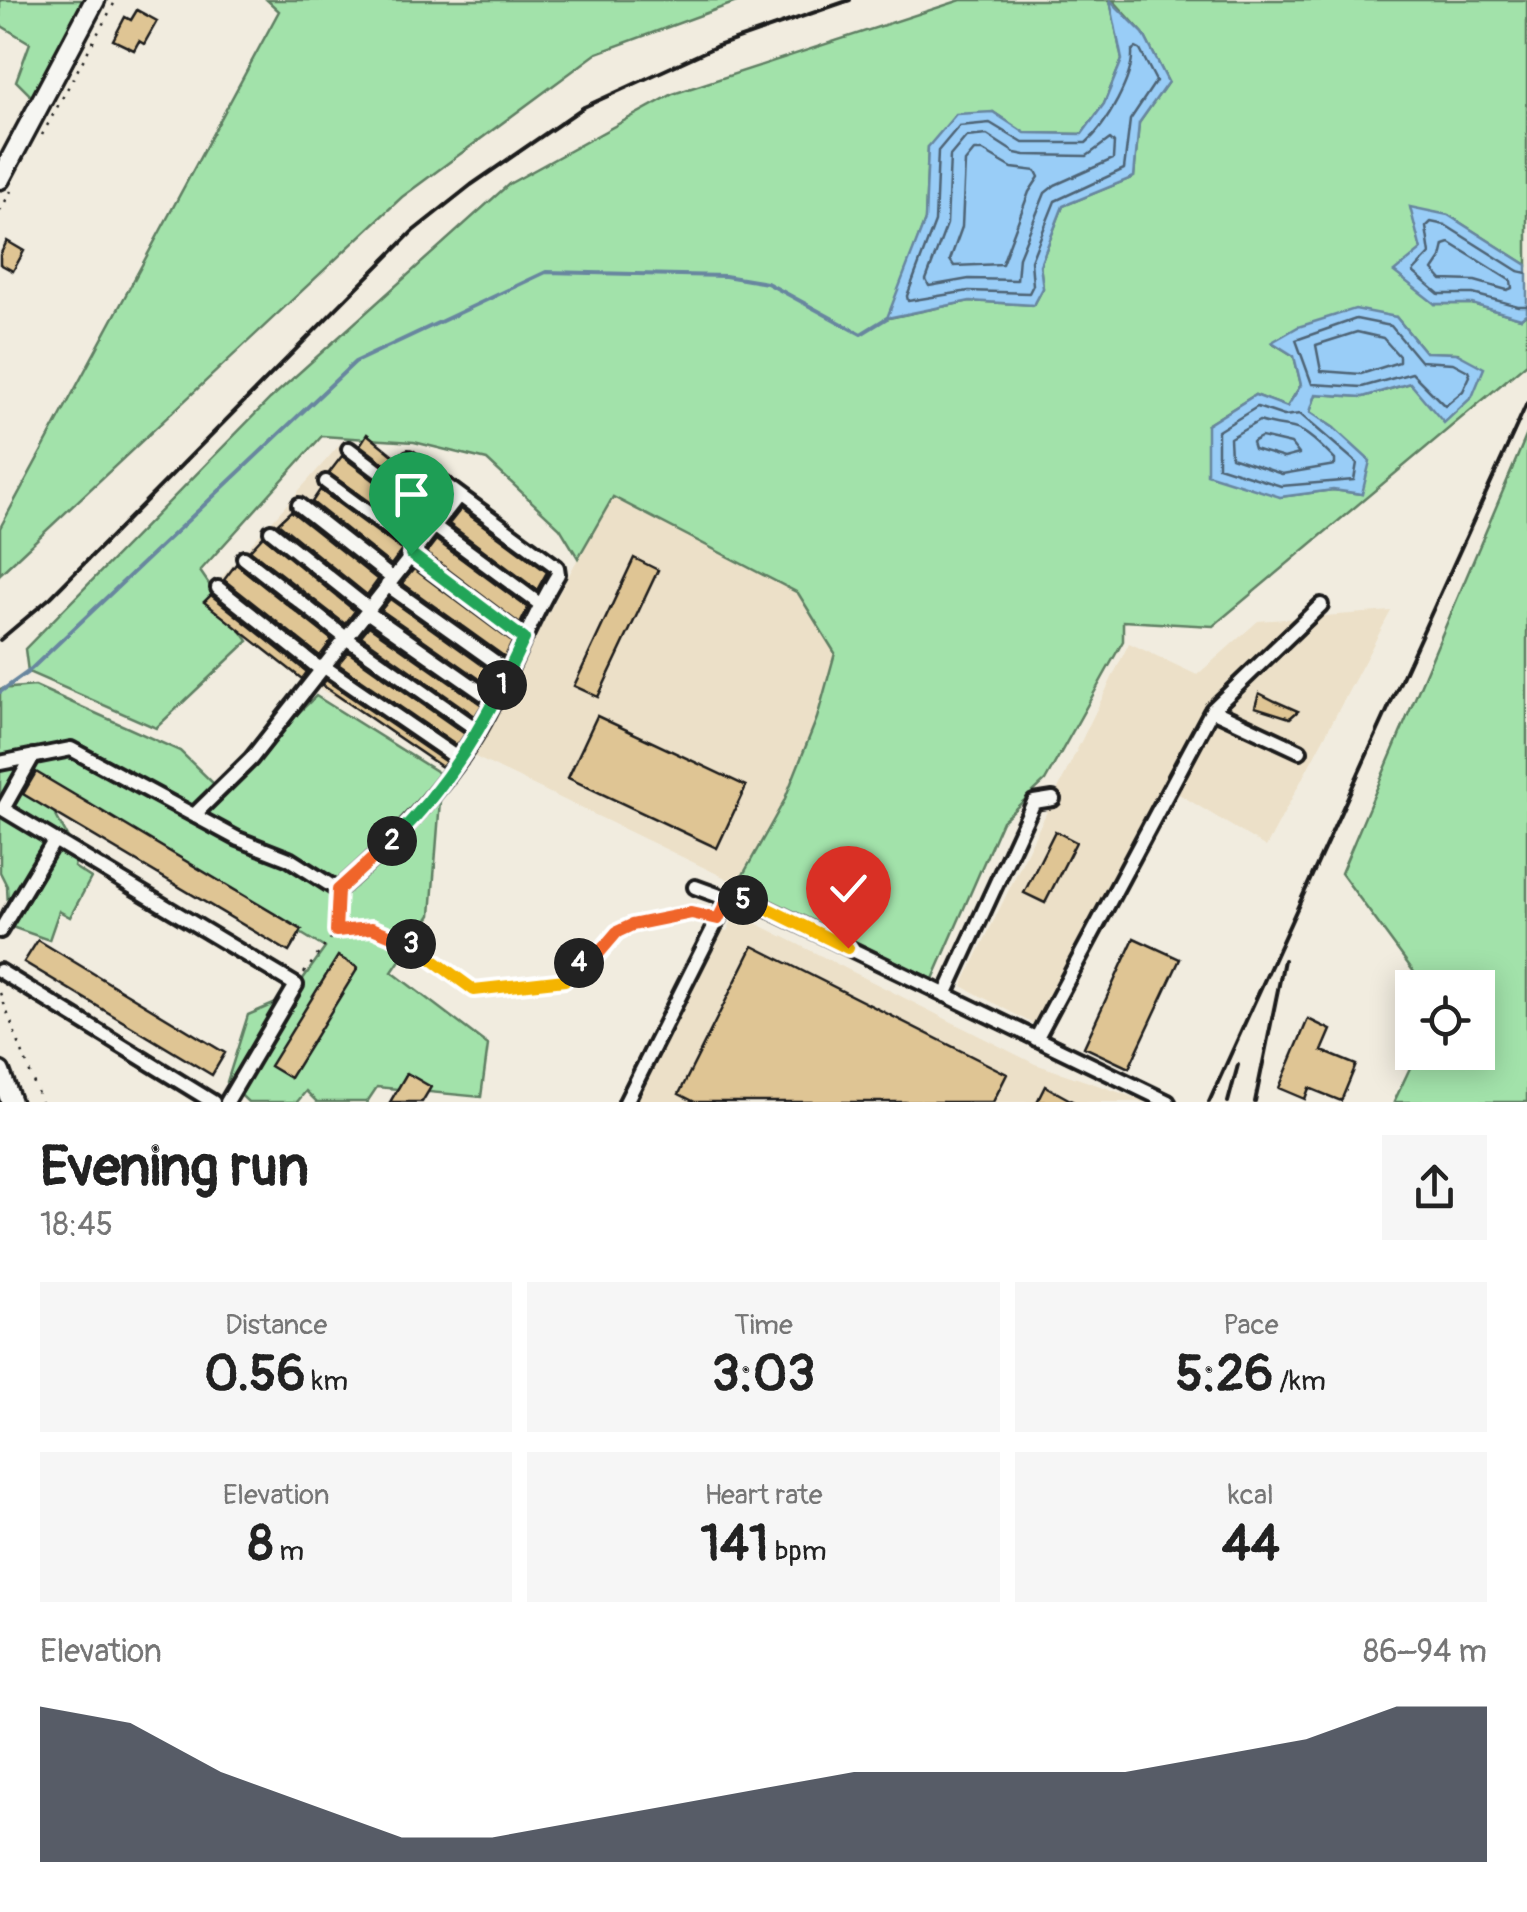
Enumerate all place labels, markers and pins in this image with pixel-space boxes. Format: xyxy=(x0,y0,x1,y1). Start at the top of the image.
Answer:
pin xyxy=(369,452,454,555)
pin: 1 xyxy=(477,660,527,710)
pin: 2 xyxy=(367,816,417,866)
pin xyxy=(806,846,891,949)
pin: 5 xyxy=(718,875,768,925)
pin: 3 xyxy=(386,919,436,969)
pin: 4 xyxy=(554,938,604,988)

